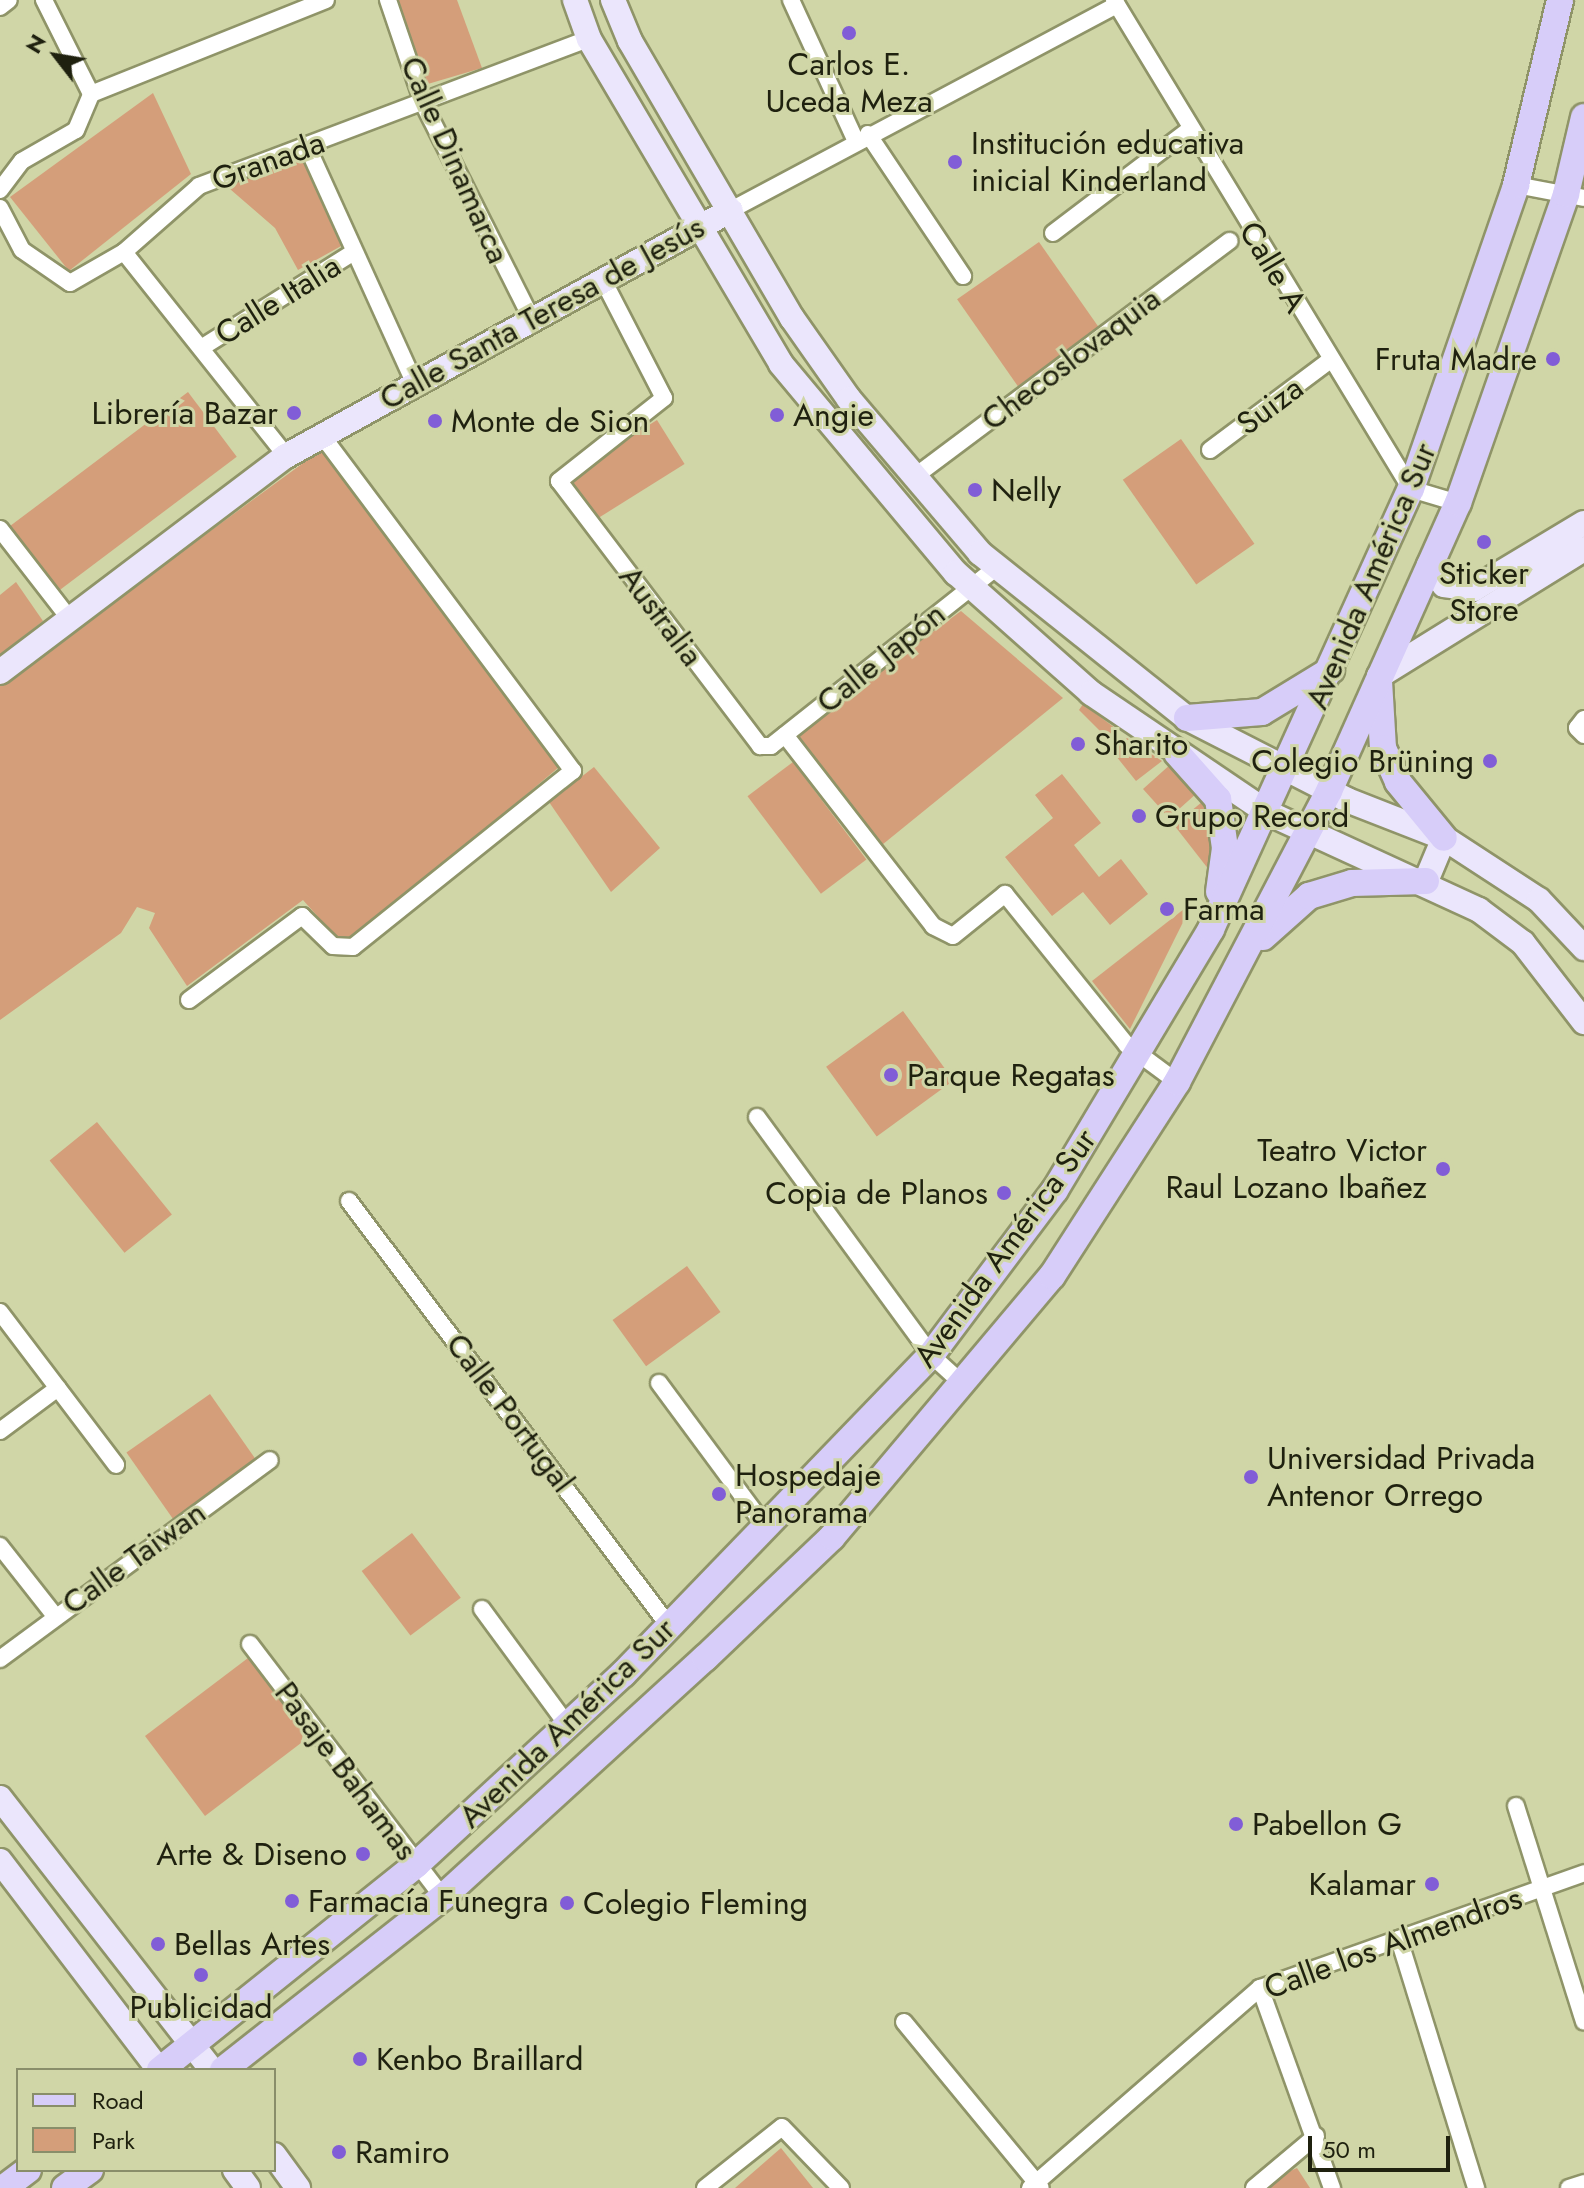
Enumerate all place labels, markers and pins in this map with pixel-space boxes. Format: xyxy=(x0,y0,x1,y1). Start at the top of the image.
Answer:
marker: Carlos E. Uceda Meza xyxy=(840,24,858,42)
place label: Carlos E. Uceda Meza xyxy=(765,46,933,121)
place label: Institución educativa inicial Kinderland xyxy=(971,125,1244,200)
marker: Institución educativa inicial Kinderland xyxy=(946,153,964,171)
place label: Fruta Madre xyxy=(1375,340,1537,378)
marker: Fruta Madre xyxy=(1544,350,1562,368)
place label: Librería Bazar xyxy=(91,394,278,432)
place label: Angie xyxy=(793,396,874,434)
place label: Monte de Sion xyxy=(451,402,649,440)
marker: Librería Bazar xyxy=(285,404,303,422)
marker: Angie xyxy=(768,406,786,424)
marker: Monte de Sion xyxy=(426,412,444,430)
place label: Nelly xyxy=(991,471,1061,509)
marker: Nelly xyxy=(966,481,984,499)
marker: Sticker Store xyxy=(1475,533,1493,551)
place label: Sticker Store xyxy=(1439,555,1529,630)
place label: Sharito xyxy=(1094,725,1188,763)
marker: Sharito xyxy=(1069,735,1087,753)
place label: Colegio Brüning xyxy=(1251,742,1474,780)
marker: Colegio Brüning xyxy=(1481,752,1499,770)
place label: Grupo Record xyxy=(1155,797,1349,835)
marker: Grupo Record xyxy=(1130,807,1148,825)
place label: Farma xyxy=(1183,890,1265,928)
marker: Farma xyxy=(1158,900,1176,918)
place label: Parque Regatas xyxy=(907,1056,1115,1094)
marker: Parque Regatas xyxy=(882,1066,900,1084)
place label: Teatro Victor Raul Lozano Ibañez xyxy=(1166,1132,1427,1207)
marker: Teatro Victor Raul Lozano Ibañez xyxy=(1434,1160,1452,1178)
place label: Copia de Planos xyxy=(765,1174,988,1212)
marker: Copia de Planos xyxy=(995,1184,1013,1202)
place label: Universidad Privada Antenor Orrego xyxy=(1267,1440,1535,1515)
place label: Hospedaje Panorama xyxy=(735,1457,881,1532)
marker: Universidad Privada Antenor Orrego xyxy=(1242,1468,1260,1486)
marker: Hospedaje Panorama xyxy=(710,1485,728,1503)
place label: Pabellon G xyxy=(1252,1805,1402,1843)
marker: Pabellon G xyxy=(1227,1815,1245,1833)
place label: Arte & Diseno xyxy=(156,1835,347,1873)
marker: Arte & Diseno xyxy=(354,1845,372,1863)
place label: Kalamar xyxy=(1308,1865,1416,1903)
marker: Kalamar xyxy=(1423,1875,1441,1893)
place label: Farmacía Funegra xyxy=(308,1882,548,1920)
place label: Colegio Fleming xyxy=(583,1884,808,1922)
marker: Farmacía Funegra xyxy=(283,1892,301,1910)
marker: Colegio Fleming xyxy=(558,1894,576,1912)
place label: Bellas Artes xyxy=(174,1925,330,1963)
marker: Bellas Artes xyxy=(149,1935,167,1953)
marker: Publicidad xyxy=(192,1966,210,1984)
place label: Publicidad xyxy=(129,1988,273,2026)
place label: Kenbo Braillard xyxy=(376,2040,584,2078)
marker: Kenbo Braillard xyxy=(351,2050,369,2068)
place label: Ramiro xyxy=(355,2133,450,2171)
marker: Ramiro xyxy=(330,2143,348,2161)

